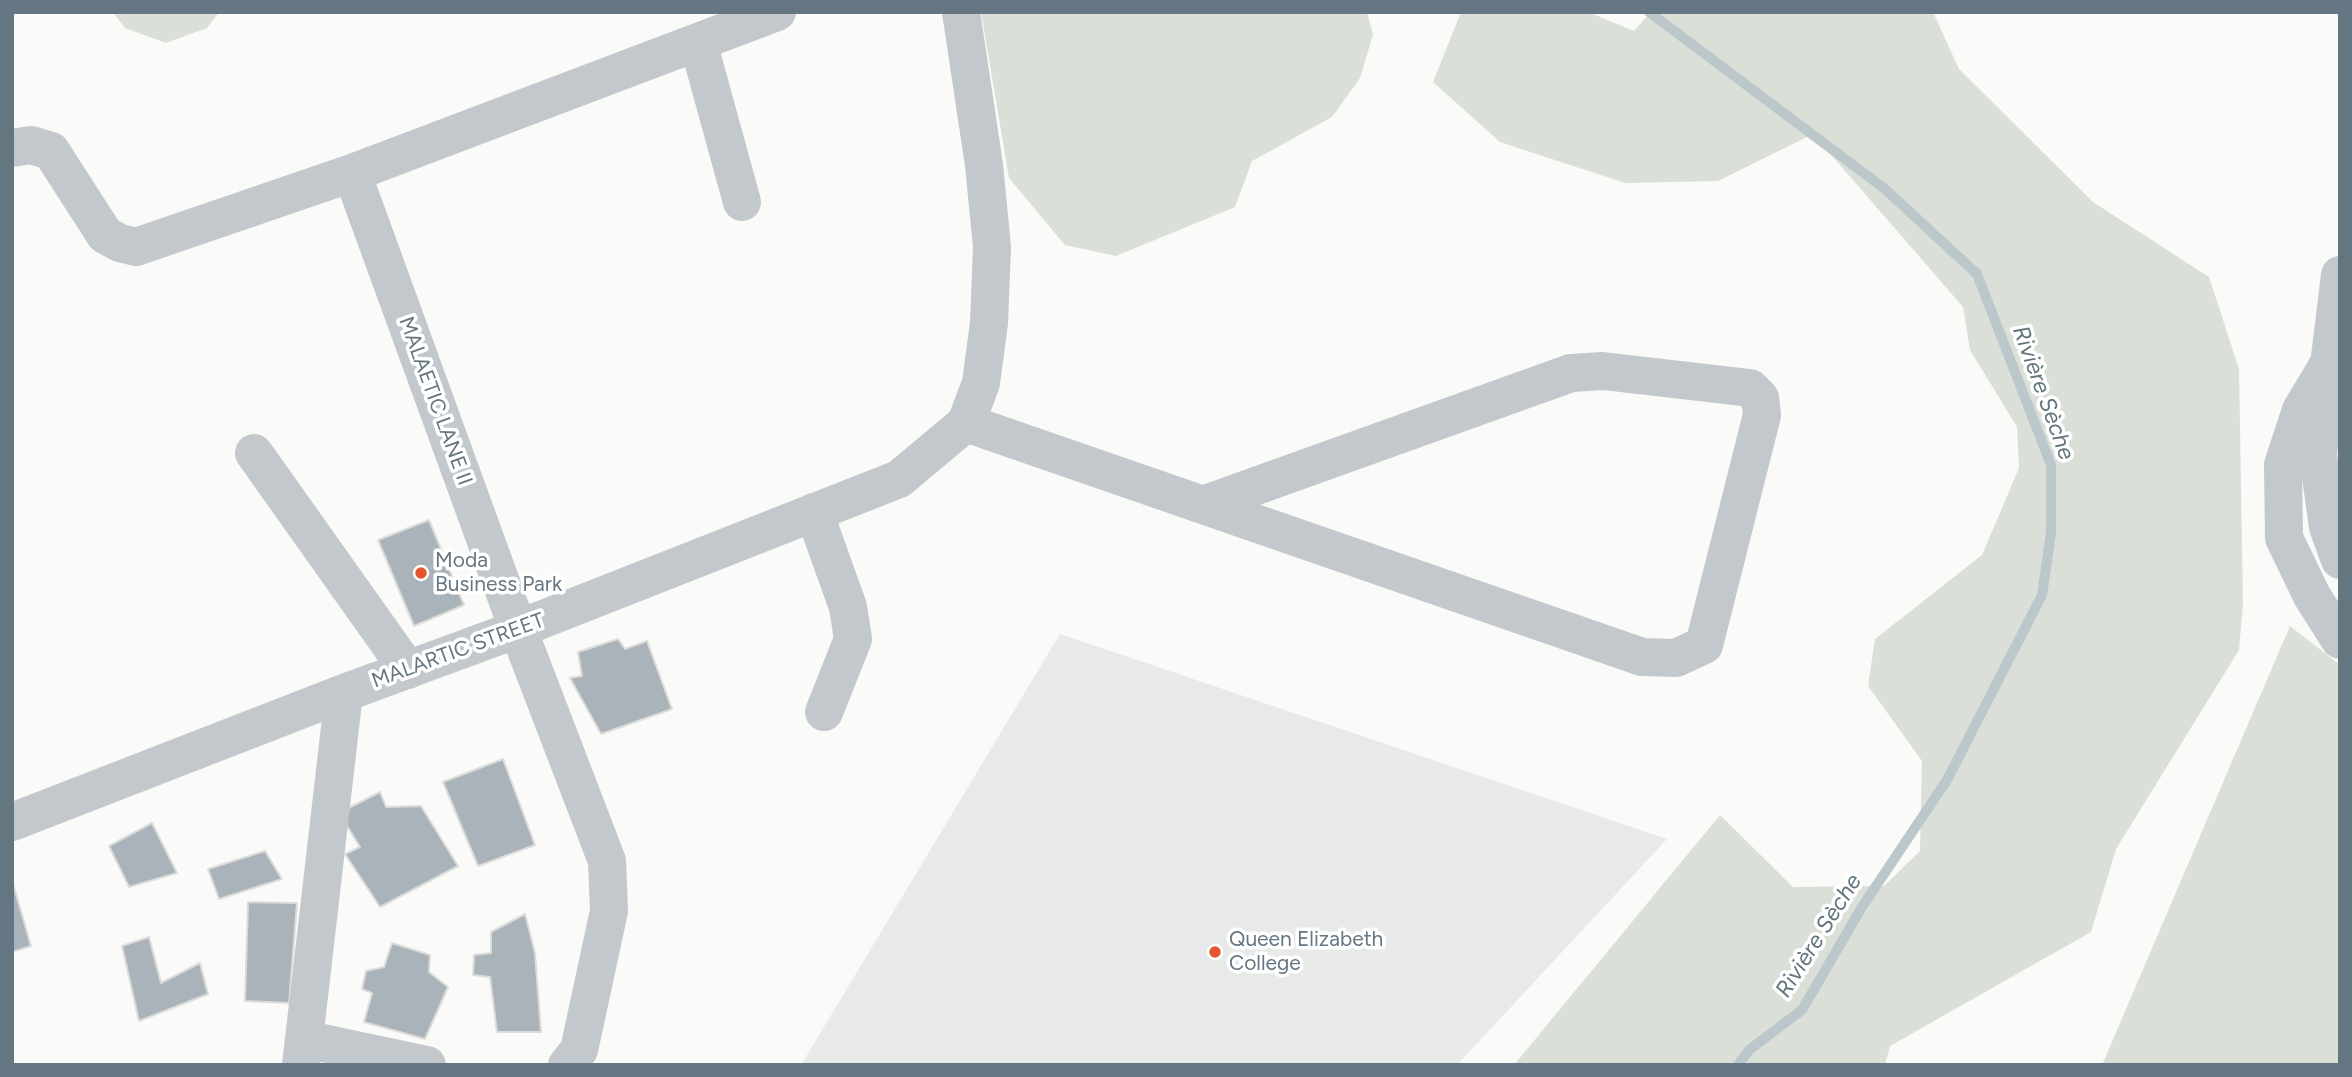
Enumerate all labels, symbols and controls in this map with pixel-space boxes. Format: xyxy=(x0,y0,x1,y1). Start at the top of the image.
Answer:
street label: MALAETIC LANE II xyxy=(393,313,477,489)
water label: Rivière Sèche xyxy=(2006,322,2080,464)
place label: Moda Business Park xyxy=(435,548,562,598)
marker: Moda Business Park xyxy=(413,565,429,581)
street label: MALARTIC STREET xyxy=(368,608,548,694)
water label: Rivière Sèche xyxy=(1770,869,1868,1003)
place label: Queen Elizabeth College xyxy=(1229,927,1383,977)
marker: Queen Elizabeth College xyxy=(1207,944,1223,960)

